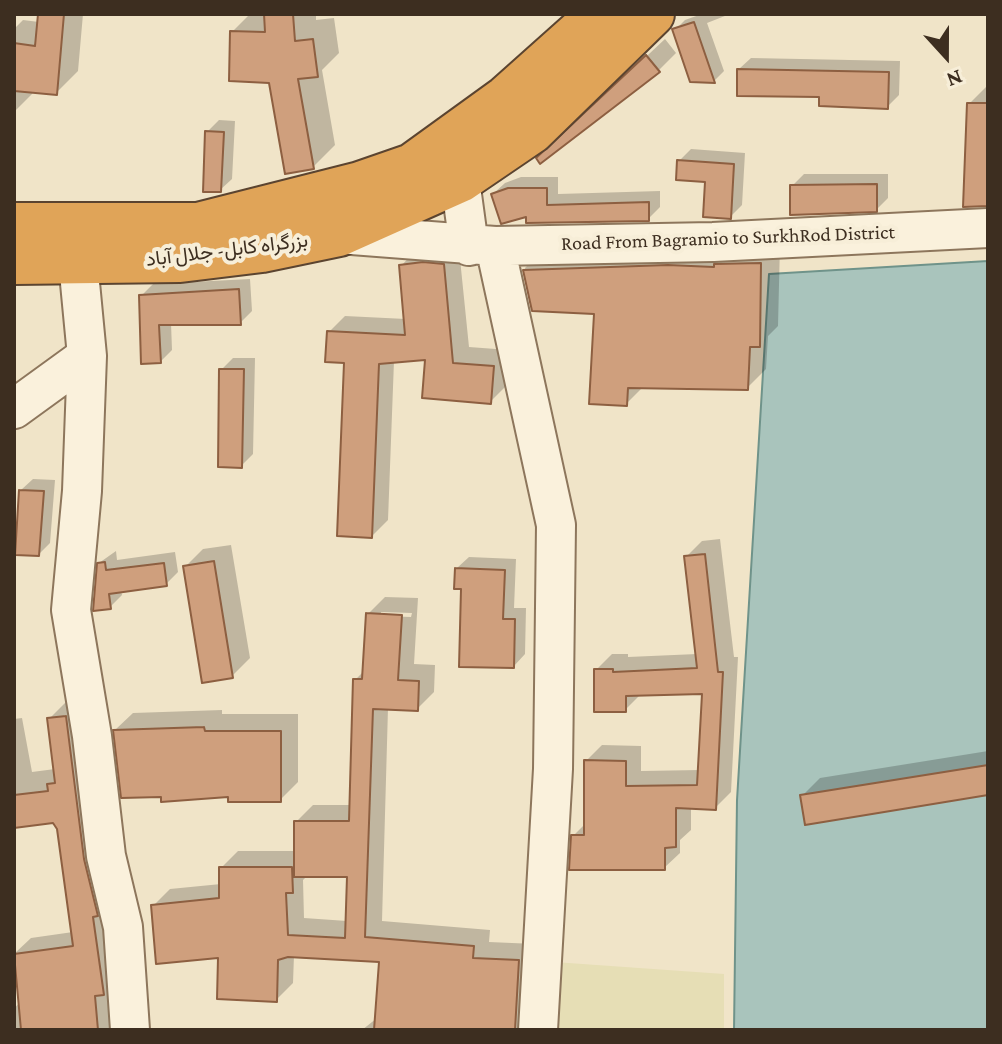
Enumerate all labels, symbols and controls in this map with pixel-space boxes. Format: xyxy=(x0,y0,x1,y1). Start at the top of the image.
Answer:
north arrow xyxy=(906,16,986,96)
text: N xyxy=(943,65,966,93)
street label: Road From Bagramio to SurkhRod District xyxy=(561,220,895,256)
street label: بزرگراه کابل- جلال آباد xyxy=(145,228,309,272)

